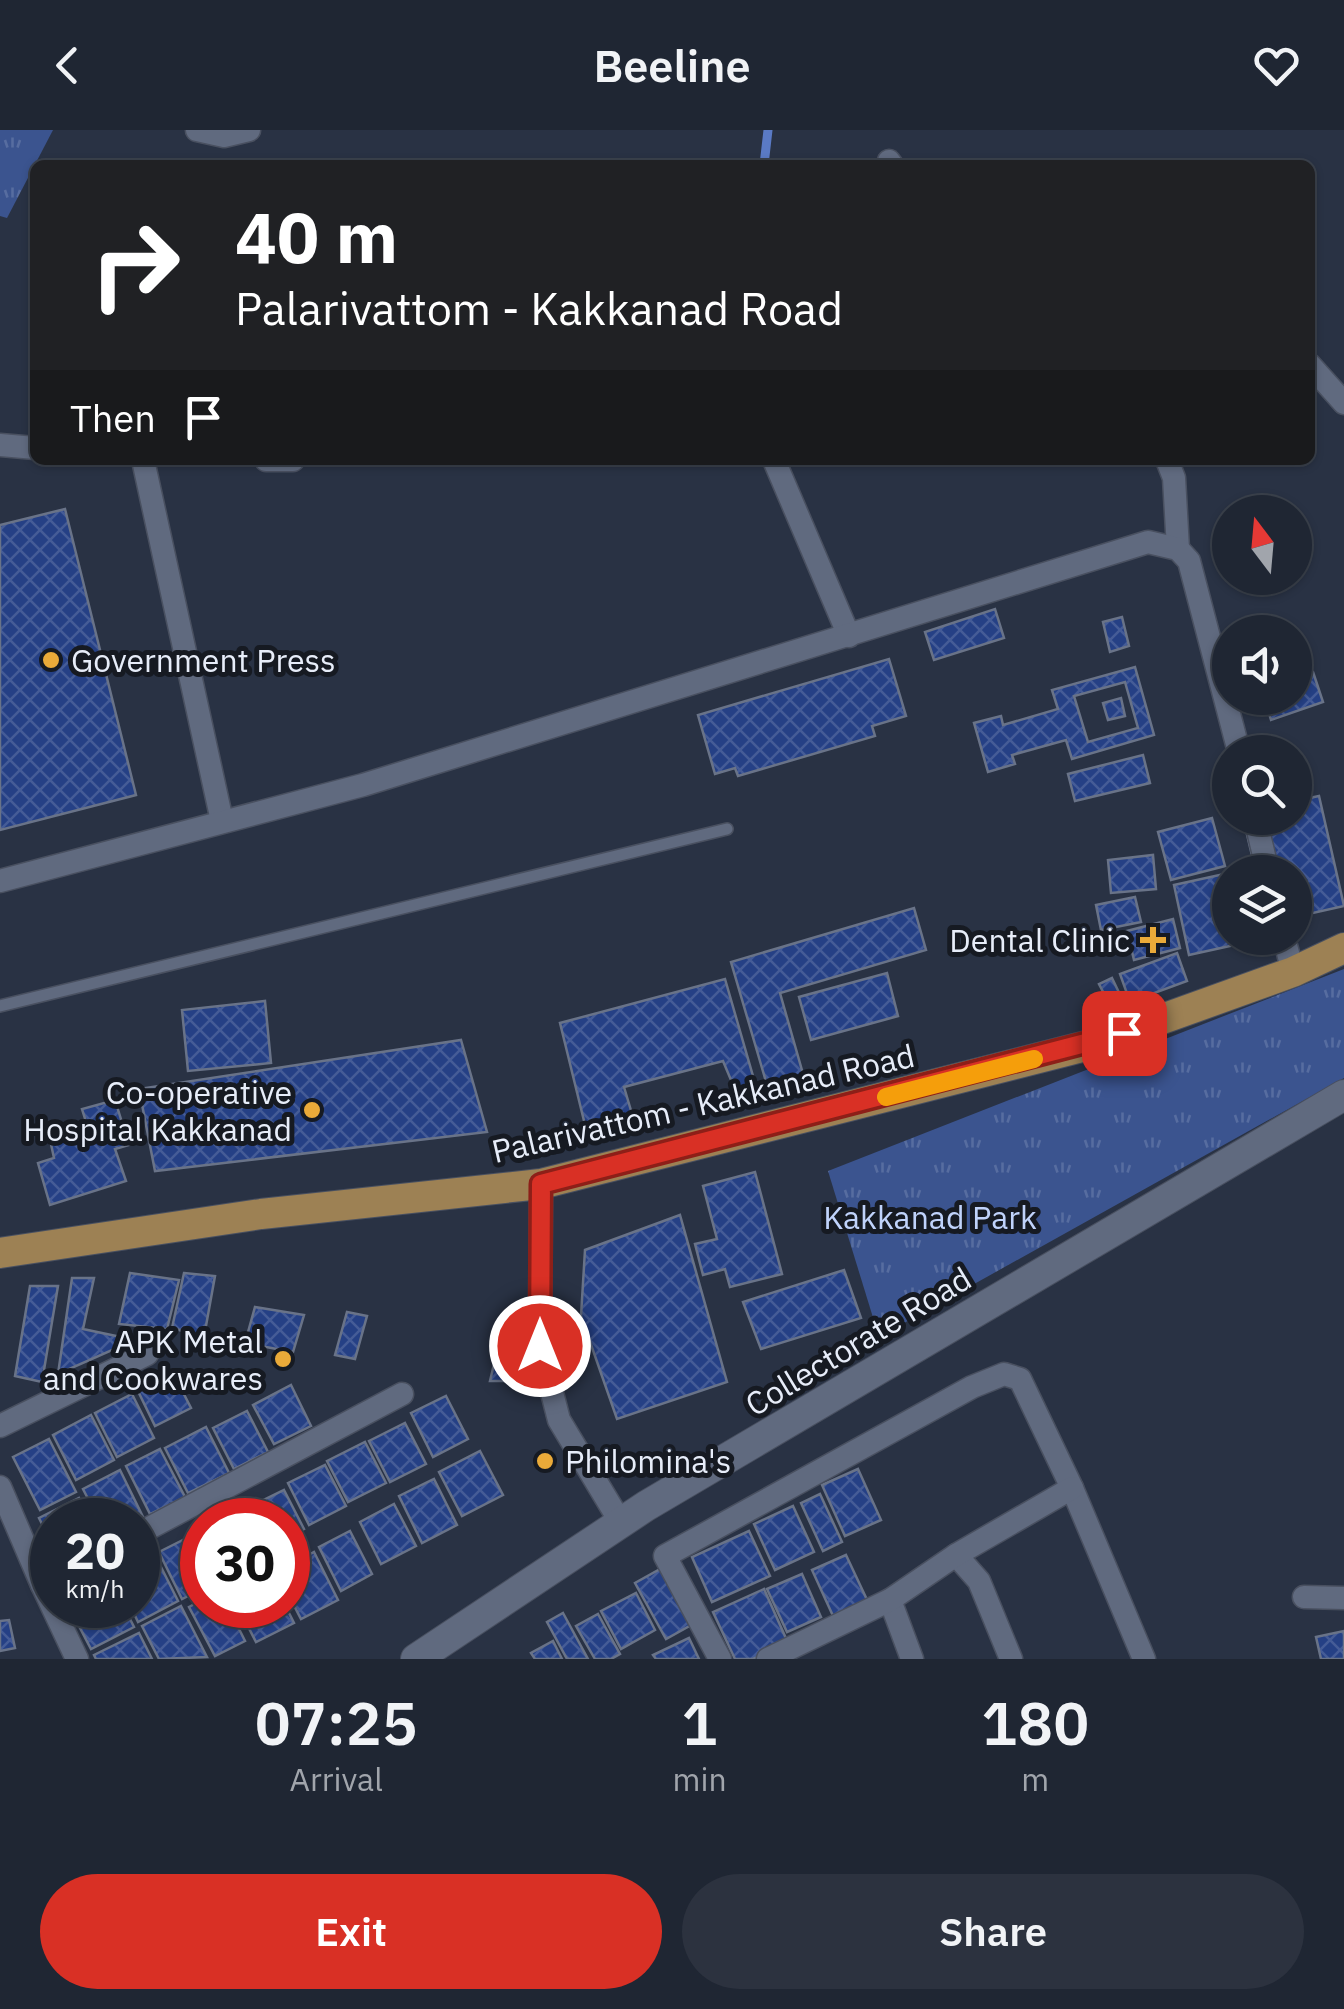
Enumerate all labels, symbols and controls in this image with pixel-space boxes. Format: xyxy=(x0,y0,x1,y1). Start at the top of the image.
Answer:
text: Beeline xyxy=(593,36,751,94)
icon: back xyxy=(40,38,95,93)
icon: heart xyxy=(1249,38,1304,93)
text: 40 m xyxy=(235,191,398,282)
icon: right xyxy=(70,200,200,330)
text: Palarivattom - Kakkanad Road xyxy=(235,279,843,337)
icon: arrive xyxy=(176,390,231,445)
text: Then xyxy=(70,393,156,442)
north arrow xyxy=(1212,495,1312,595)
map controls xyxy=(1212,495,1312,955)
button: sound xyxy=(1212,615,1312,715)
place label: Government Press xyxy=(71,639,336,681)
marker: Government Press xyxy=(40,649,62,671)
button: search xyxy=(1212,735,1312,835)
button: layers xyxy=(1212,855,1312,955)
place label: Dental Clinic xyxy=(949,919,1130,961)
marker: Dental Clinic xyxy=(1140,927,1166,953)
pin xyxy=(1082,991,1167,1076)
icon: arrive xyxy=(1097,1006,1152,1061)
street label: Palarivattom - Kakkanad Road xyxy=(488,1034,918,1172)
place label: Co-operative Hospital Kakkanad xyxy=(23,1071,292,1150)
marker: Co-operative Hospital Kakkanad xyxy=(301,1099,323,1121)
park label: Kakkanad Park xyxy=(823,1196,1037,1238)
street label: Collectorate Road xyxy=(737,1257,979,1425)
position arrow xyxy=(488,1294,592,1398)
place label: APK Metal and Cookwares xyxy=(43,1320,263,1399)
marker: APK Metal and Cookwares xyxy=(272,1348,294,1370)
place label: Philomina's xyxy=(565,1440,731,1482)
marker: Philomina's xyxy=(534,1450,556,1472)
speed limit sign: 30 xyxy=(180,1498,310,1628)
text: 20 xyxy=(65,1518,125,1583)
text: km/h xyxy=(66,1572,124,1605)
text: 07:25 xyxy=(255,1683,418,1762)
text: 1 xyxy=(682,1683,718,1762)
text: 180 xyxy=(981,1683,1089,1762)
text: Arrival xyxy=(290,1758,383,1800)
text: min xyxy=(672,1758,727,1800)
text: m xyxy=(1021,1758,1049,1800)
button: Exit xyxy=(40,1874,662,1989)
button: Share xyxy=(682,1874,1304,1989)

